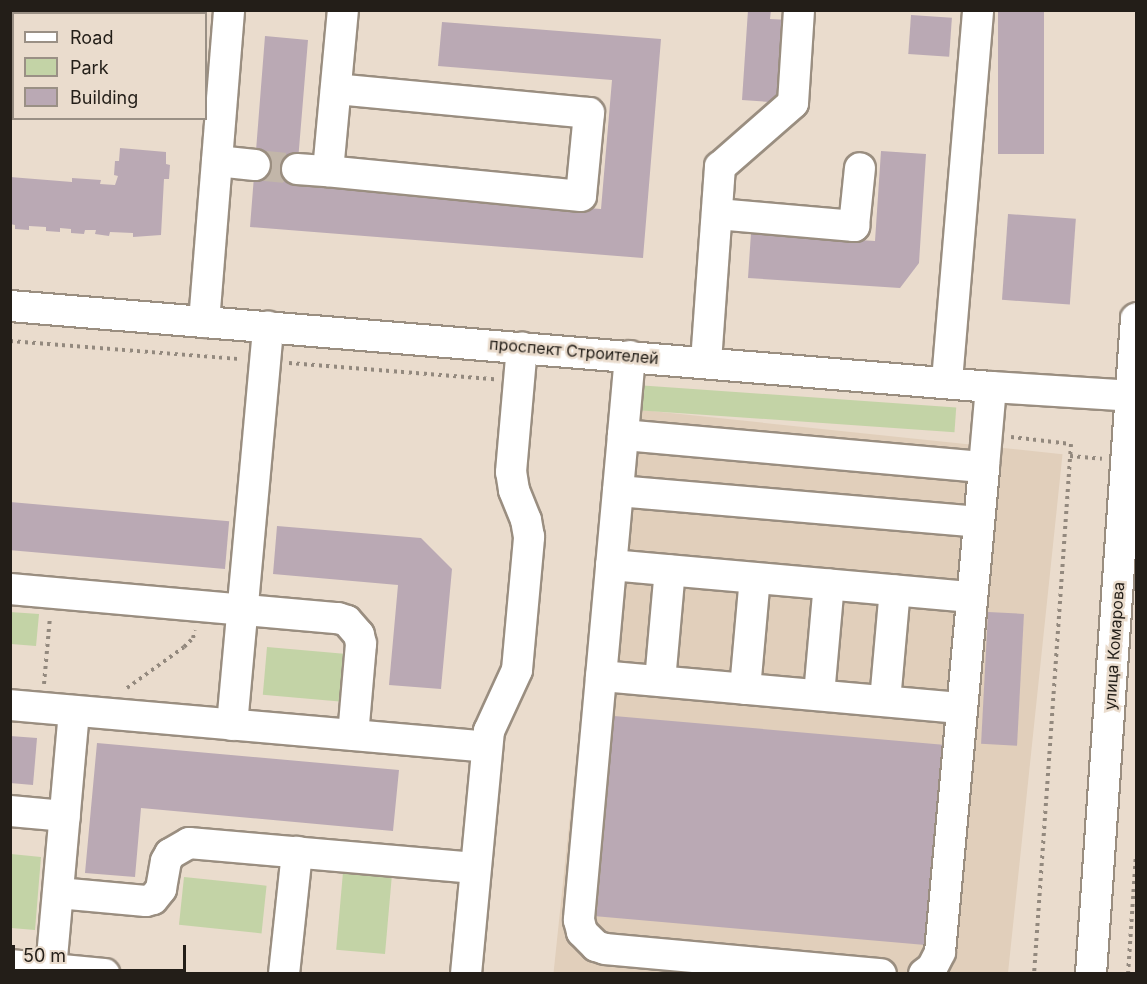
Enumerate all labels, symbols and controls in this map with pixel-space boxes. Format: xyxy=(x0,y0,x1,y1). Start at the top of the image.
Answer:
legend xyxy=(12,12,207,120)
text: Road xyxy=(70,27,113,48)
text: Park xyxy=(70,57,109,78)
text: Building xyxy=(70,87,138,108)
street label: проспект Строителей xyxy=(488,334,660,368)
street label: улица Комарова xyxy=(1100,581,1128,711)
scale bar xyxy=(15,933,189,971)
text: 50 m xyxy=(23,945,66,966)

